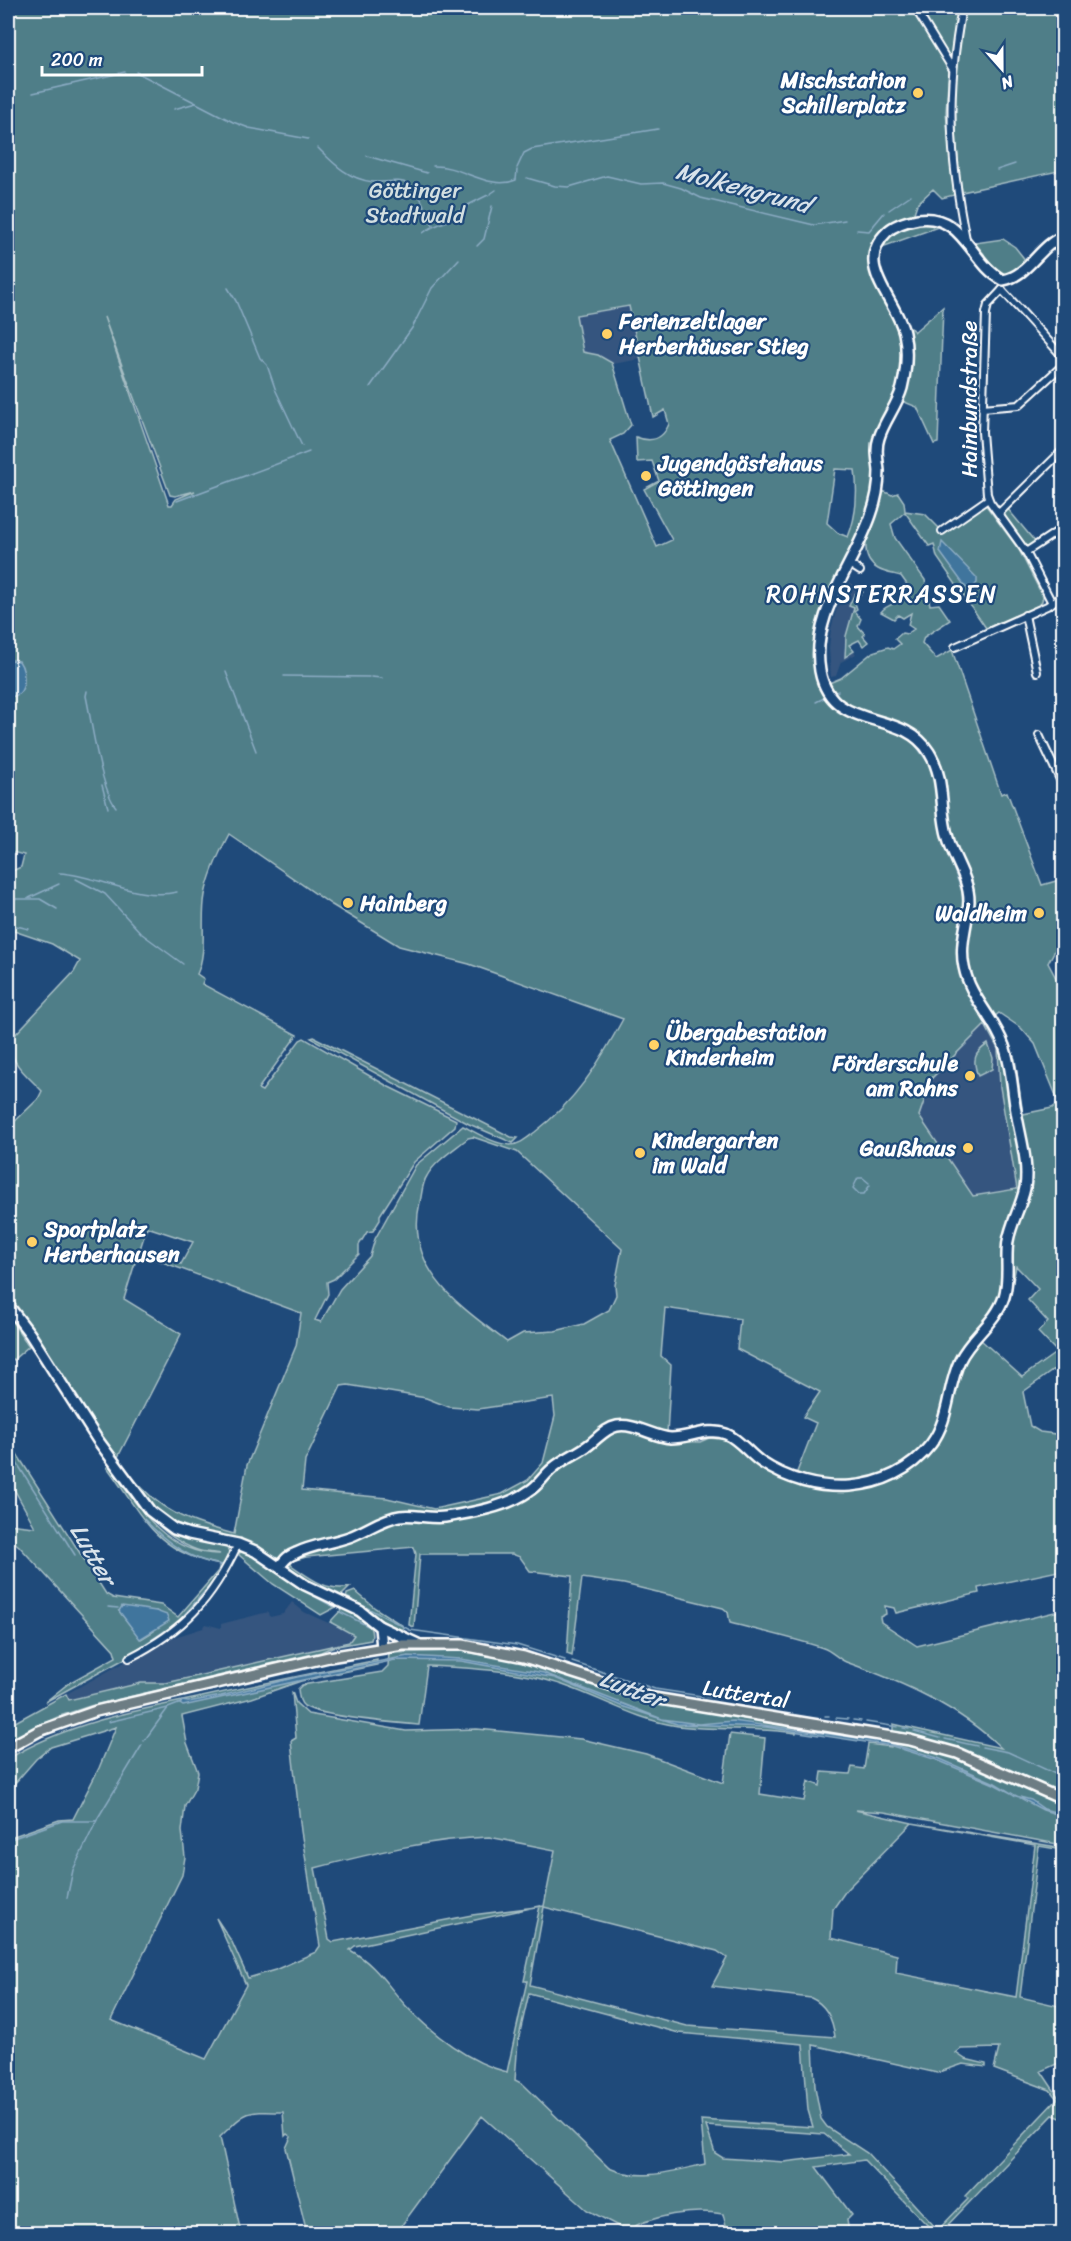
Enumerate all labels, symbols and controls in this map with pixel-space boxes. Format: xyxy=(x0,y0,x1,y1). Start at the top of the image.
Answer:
scale bar xyxy=(42,39,202,77)
north arrow xyxy=(972,39,1032,99)
text: 200 m xyxy=(51,44,103,76)
place label: Mischstation Schillerplatz xyxy=(780,61,907,125)
text: N xyxy=(996,67,1019,98)
marker: Mischstation Schillerplatz xyxy=(911,86,925,100)
water label: Molkengrund xyxy=(671,150,821,228)
park label: Göttinger Stadtwald xyxy=(365,171,466,235)
place label: Ferienzeltlager Herberhäuser Stieg xyxy=(618,302,809,366)
street label: Hainbundstraße xyxy=(950,320,989,478)
marker: Ferienzeltlager Herberhäuser Stieg xyxy=(600,327,614,341)
place label: Jugendgästehaus Göttingen xyxy=(656,444,824,508)
marker: Jugendgästehaus Göttingen xyxy=(639,469,653,483)
district label: ROHNSTERRASSEN xyxy=(766,573,998,615)
place label: Hainberg xyxy=(359,884,447,923)
place label: Waldheim xyxy=(935,894,1027,933)
marker: Hainberg xyxy=(341,896,355,910)
marker: Waldheim xyxy=(1032,906,1046,920)
place label: Übergabestation Kinderheim xyxy=(665,1013,826,1077)
marker: Übergabestation Kinderheim xyxy=(647,1038,661,1052)
place label: Förderschule am Rohns xyxy=(832,1044,959,1108)
marker: Förderschule am Rohns xyxy=(963,1069,977,1083)
place label: Kindergarten im Wald xyxy=(651,1121,779,1185)
place label: Gaußhaus xyxy=(859,1129,957,1168)
marker: Gaußhaus xyxy=(961,1141,975,1155)
marker: Kindergarten im Wald xyxy=(633,1146,647,1160)
place label: Sportplatz Herberhausen xyxy=(43,1210,180,1274)
marker: Sportplatz Herberhausen xyxy=(25,1235,39,1249)
water label: Lutter xyxy=(58,1515,130,1597)
water label: Lutter xyxy=(594,1658,674,1722)
street label: Luttertal xyxy=(700,1668,793,1720)

